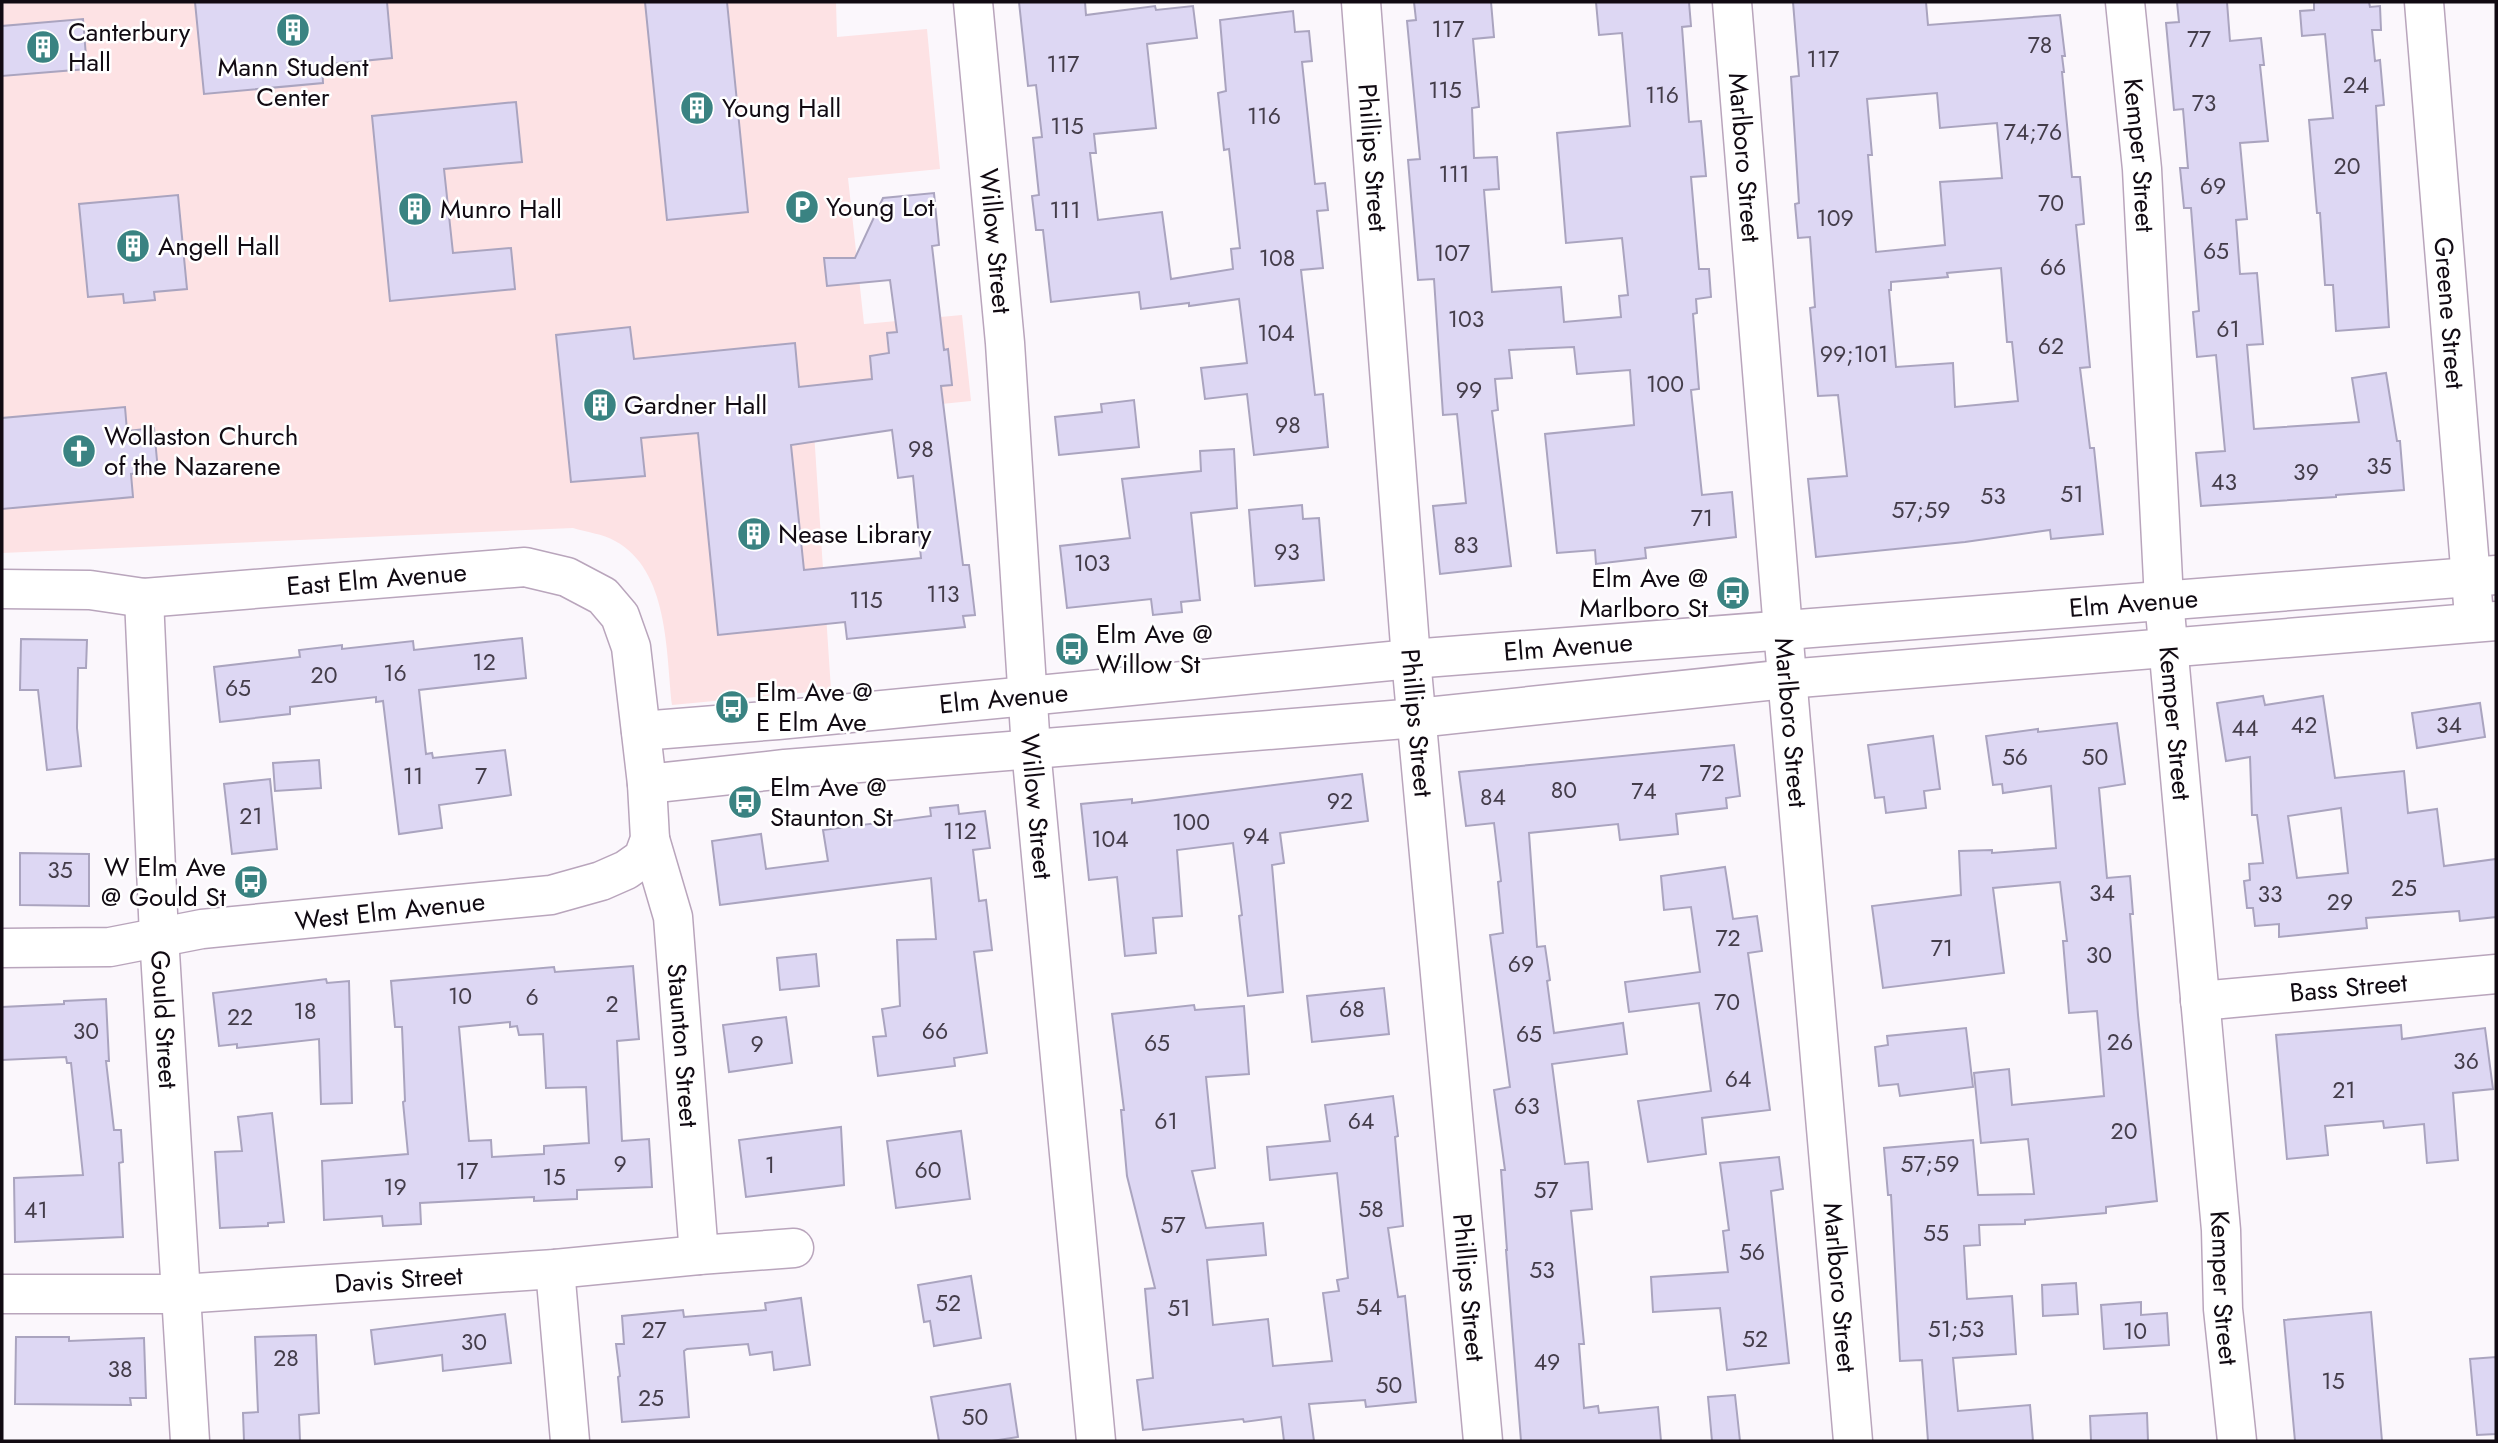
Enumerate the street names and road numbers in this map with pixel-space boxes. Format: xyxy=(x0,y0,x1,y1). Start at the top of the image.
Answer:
street label: Marlboro Street xyxy=(1719,71,1771,245)
street label: Kemper Street xyxy=(2114,76,2164,234)
street label: Phillips Street xyxy=(1348,82,1397,234)
street label: Willow Street xyxy=(970,167,1021,316)
street label: Greene Street xyxy=(2424,235,2474,391)
street label: East Elm Avenue xyxy=(285,553,468,605)
street label: Elm Avenue xyxy=(2067,579,2199,627)
street label: Elm Avenue xyxy=(1502,623,1634,671)
street label: Marlboro Street xyxy=(1765,636,1817,810)
street label: Kemper Street xyxy=(2149,644,2201,803)
street label: Phillips Street xyxy=(1391,647,1443,799)
street label: Elm Avenue xyxy=(937,673,1070,723)
street label: Willow Street xyxy=(1011,733,1062,882)
street label: West Elm Avenue xyxy=(293,882,487,940)
street label: Gould Street xyxy=(141,949,187,1091)
street label: Staunton Street xyxy=(658,962,708,1129)
street label: Bass Street xyxy=(2288,963,2410,1012)
street label: Marlboro Street xyxy=(1814,1201,1866,1375)
street label: Kemper Street xyxy=(2200,1209,2248,1368)
street label: Phillips Street xyxy=(1443,1212,1495,1364)
street label: Davis Street xyxy=(333,1256,465,1303)

